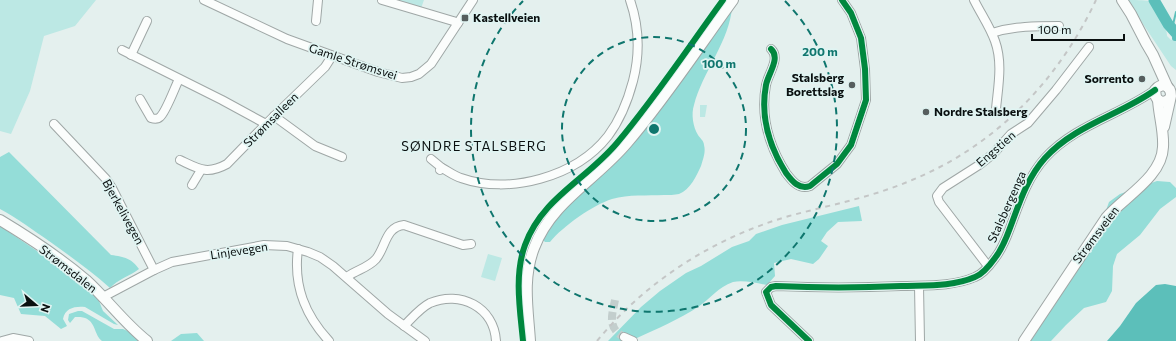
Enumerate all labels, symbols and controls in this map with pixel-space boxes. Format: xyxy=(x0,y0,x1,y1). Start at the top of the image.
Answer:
place label: Kastellveien xyxy=(473,10,540,24)
marker: Kastellveien xyxy=(460,13,470,23)
scale bar xyxy=(1032,16,1124,42)
text: 100 m xyxy=(1038,22,1072,36)
street label: Gamle Strømsvei xyxy=(307,40,399,82)
text: 200 m xyxy=(802,44,838,58)
text: 100 m xyxy=(702,56,736,70)
place label: Stalsberg Borettslag xyxy=(786,70,844,98)
place label: Sorrento xyxy=(1084,71,1134,85)
marker: Sorrento xyxy=(1137,74,1147,84)
marker: Stalsberg Borettslag xyxy=(847,80,857,90)
street label: Strømsalleen xyxy=(240,89,300,149)
place label: Nordre Stalsberg xyxy=(934,104,1028,118)
marker: Nordre Stalsberg xyxy=(921,107,931,117)
centre of rings xyxy=(647,122,661,136)
street label: Engstien xyxy=(973,127,1018,169)
district label: SØNDRE STALSBERG xyxy=(401,138,547,154)
street label: Stalsbergenga xyxy=(984,169,1028,245)
street label: Bjerkelivegen xyxy=(100,176,148,247)
street label: Strømsveien xyxy=(1069,203,1121,266)
street label: Linjevegen xyxy=(209,239,269,261)
street label: Strømsdalen xyxy=(37,241,100,295)
north arrow xyxy=(16,285,56,325)
text: N xyxy=(38,302,53,314)

